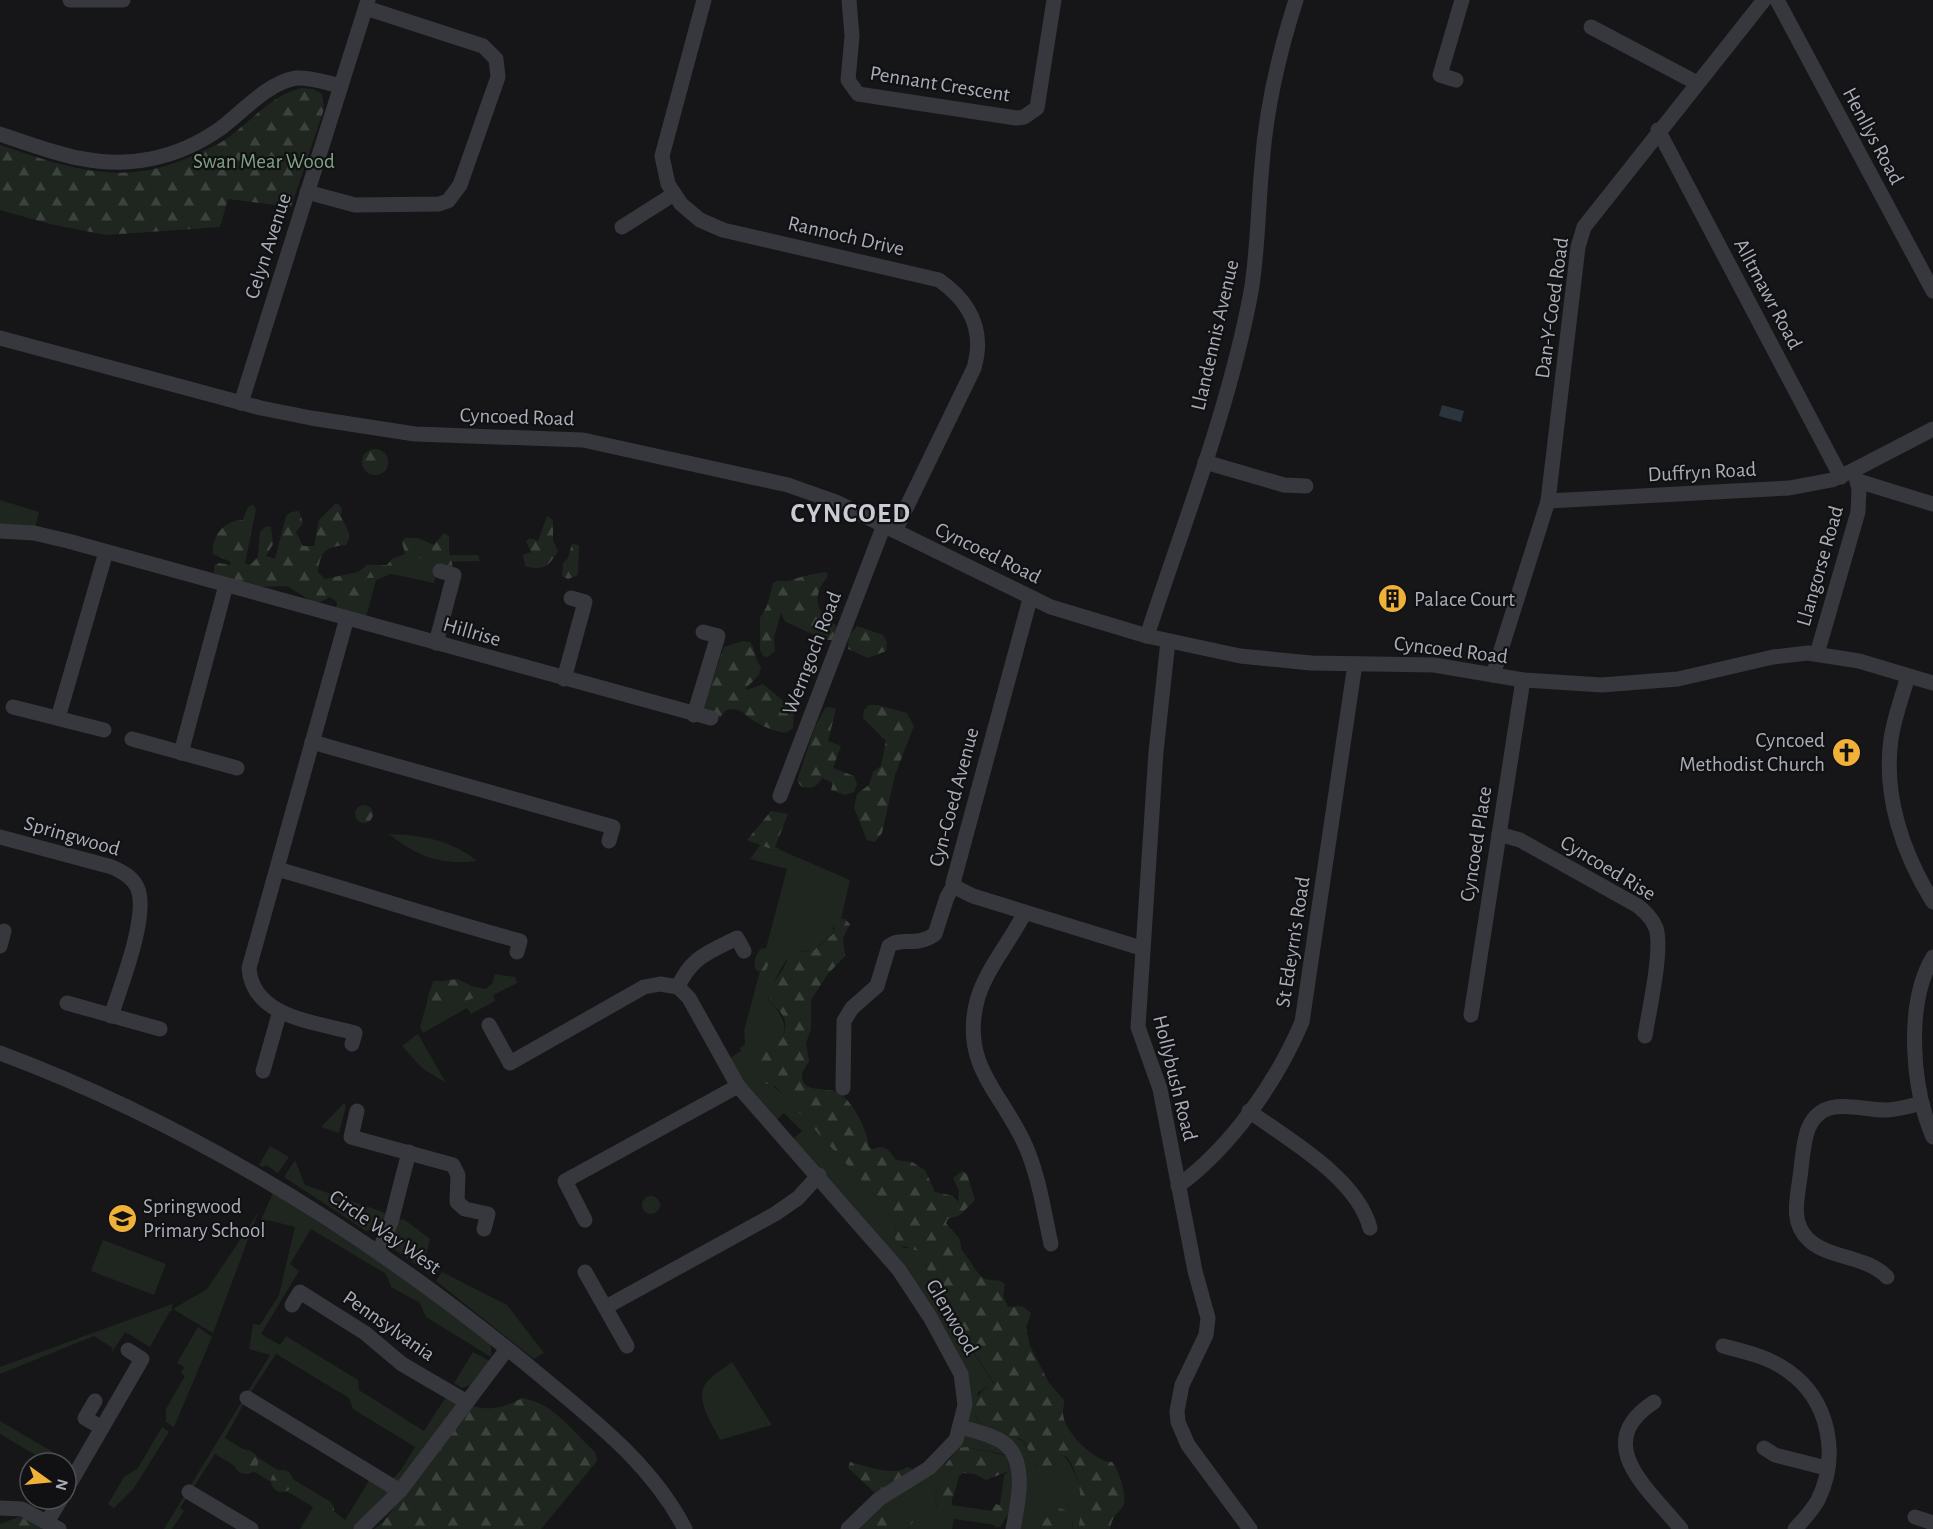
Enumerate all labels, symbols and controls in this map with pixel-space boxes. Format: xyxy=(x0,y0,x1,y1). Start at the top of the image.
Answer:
street label: Pennant Crescent xyxy=(868,63,1012,106)
street label: Henllys Road xyxy=(1839,84,1907,188)
park label: Swan Mear Wood xyxy=(193,151,335,172)
street label: Celyn Avenue xyxy=(241,191,295,301)
street label: Rannoch Drive xyxy=(786,212,906,260)
street label: Alltmawr Road xyxy=(1730,235,1806,353)
street label: Dan-Y-Coed Road xyxy=(1532,236,1572,380)
street label: Llandennis Avenue xyxy=(1187,258,1243,412)
street label: Cyncoed Road xyxy=(459,405,575,429)
street label: Duffryn Road xyxy=(1647,459,1757,485)
district label: CYNCOED xyxy=(791,500,911,527)
street label: Llangorse Road xyxy=(1793,503,1847,629)
street label: Cyncoed Road xyxy=(932,518,1044,588)
building icon: Palace Court xyxy=(1377,583,1409,615)
street label: Werngoch Road xyxy=(779,588,845,717)
place label: Palace Court xyxy=(1414,589,1515,610)
street label: Hillrise xyxy=(441,614,503,650)
street label: Cyncoed Road xyxy=(1393,633,1509,667)
street label: Cyn-Coed Avenue xyxy=(925,725,983,869)
place label: Cyncoed Methodist Church xyxy=(1679,730,1825,775)
church icon: Cyncoed Methodist Church xyxy=(1830,736,1862,768)
street label: Cyncoed Place xyxy=(1457,785,1495,903)
street label: Springwood xyxy=(22,812,122,860)
street label: Cyncoed Rise xyxy=(1557,831,1659,905)
street label: St Edeyrn's Road xyxy=(1272,875,1314,1009)
street label: Hollybush Road xyxy=(1149,1013,1201,1143)
street label: Circle Way West xyxy=(325,1186,445,1278)
place label: Springwood Primary School xyxy=(143,1196,266,1241)
school or university icon: Springwood Primary School xyxy=(106,1202,138,1234)
street label: Glenwood xyxy=(922,1276,982,1358)
street label: Pennsylvania xyxy=(339,1287,439,1365)
north arrow xyxy=(18,1451,78,1511)
text: N xyxy=(52,1477,71,1492)

